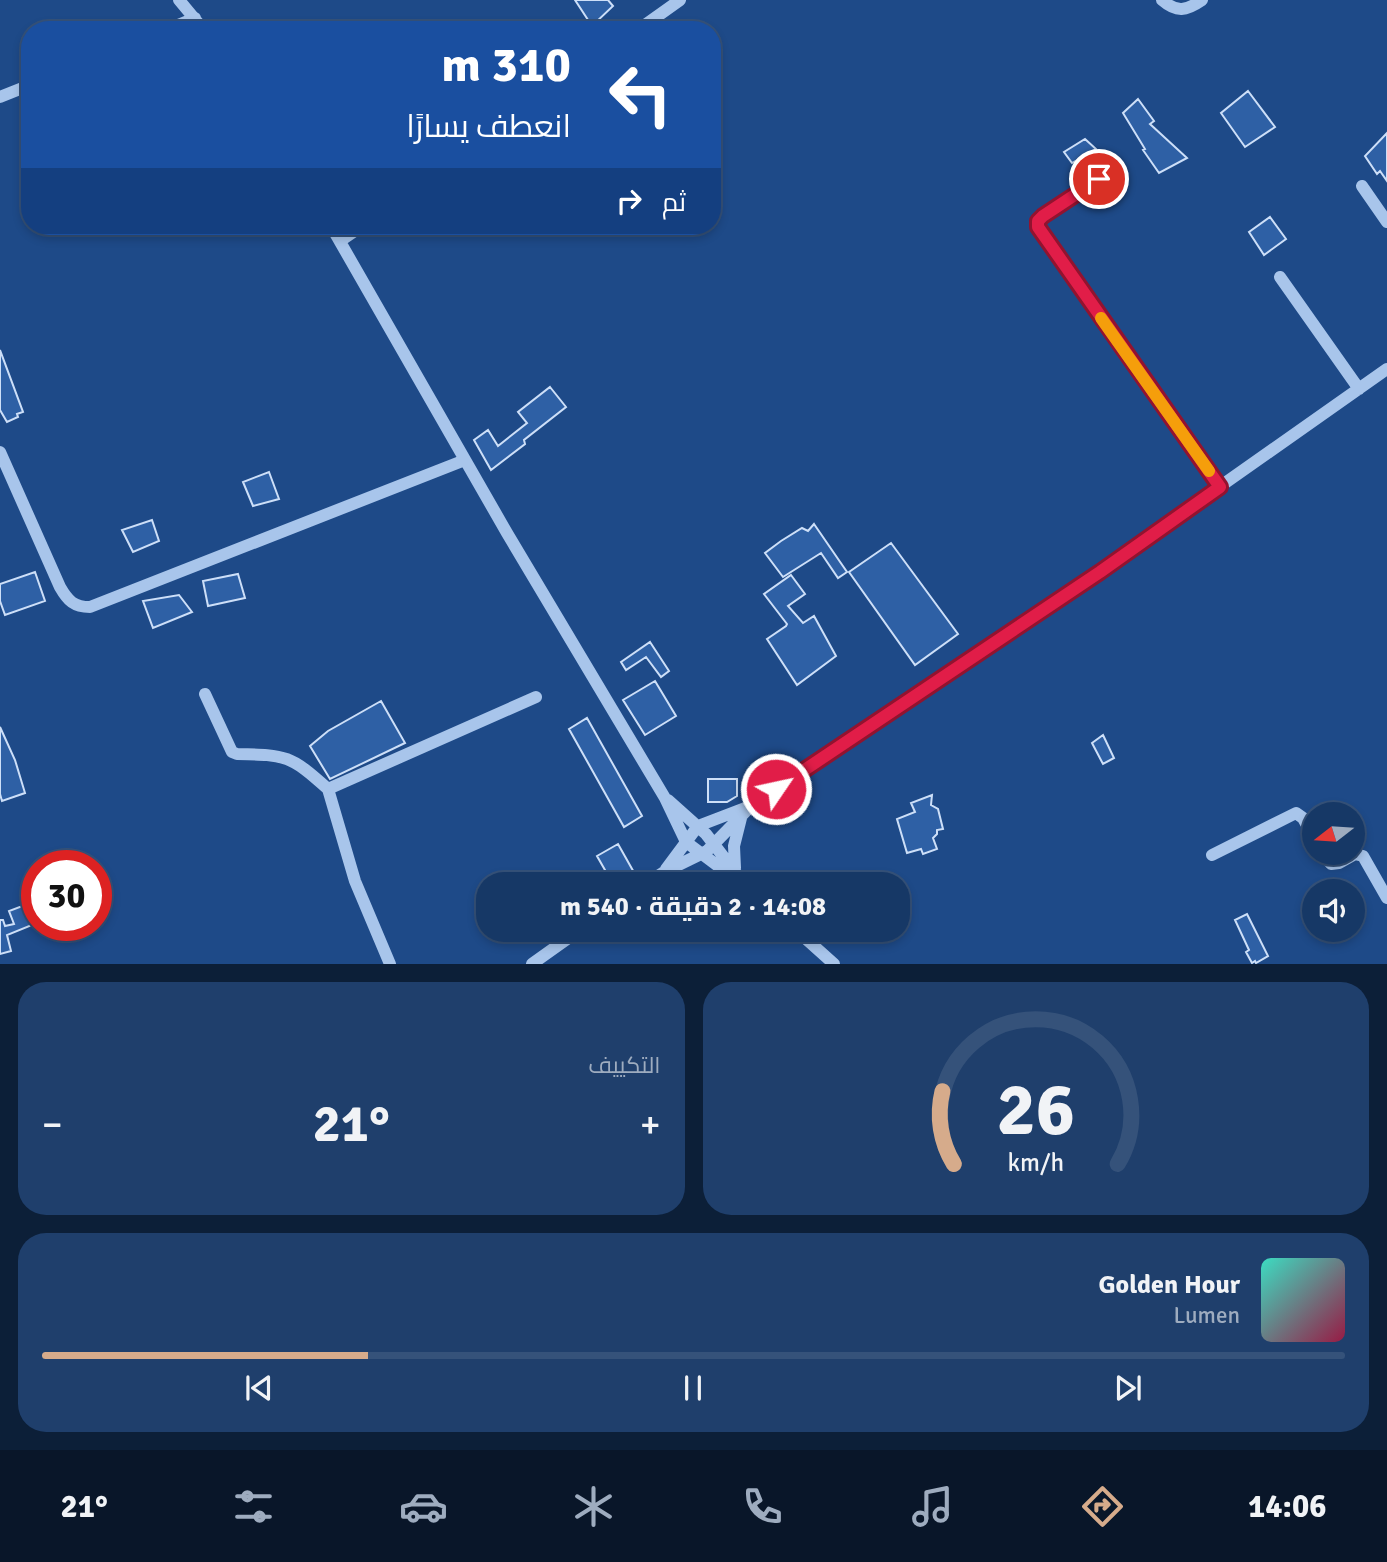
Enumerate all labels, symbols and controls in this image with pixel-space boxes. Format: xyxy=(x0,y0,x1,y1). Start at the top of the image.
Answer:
text: 310 m xyxy=(441,35,571,95)
icon: left xyxy=(595,49,686,140)
text: انعطف يسارًا xyxy=(406,107,571,146)
pin xyxy=(1069,149,1129,209)
icon: arrive xyxy=(1080,160,1118,198)
icon: right xyxy=(610,182,648,220)
text: ثم xyxy=(662,187,686,219)
position arrow xyxy=(739,752,813,826)
north arrow xyxy=(1302,802,1365,864)
map controls xyxy=(1302,802,1365,942)
speed limit sign: 30 xyxy=(21,850,112,941)
button: sound xyxy=(1302,879,1365,942)
text: 14:08 · 2 دقيقة · 540 m xyxy=(560,891,826,923)
text: التكييف xyxy=(588,1051,661,1080)
text: 26 xyxy=(996,1067,1075,1156)
text: 21° xyxy=(313,1092,390,1156)
text: − xyxy=(42,1101,63,1148)
text: + xyxy=(640,1101,661,1148)
text: km/h xyxy=(1007,1147,1064,1178)
text: Golden Hour xyxy=(1099,1269,1240,1301)
text: Lumen xyxy=(1174,1301,1240,1330)
icon: previous xyxy=(240,1369,278,1407)
icon: pause xyxy=(674,1369,712,1407)
icon: next xyxy=(1109,1369,1147,1407)
icon: filters xyxy=(229,1482,278,1531)
icon: car xyxy=(399,1482,448,1531)
icon: climate xyxy=(569,1482,618,1531)
icon: phone xyxy=(738,1482,787,1531)
icon: music xyxy=(908,1482,957,1531)
icon: directions xyxy=(1078,1482,1127,1531)
text: 21° xyxy=(61,1487,108,1526)
text: 14:06 xyxy=(1248,1487,1327,1526)

